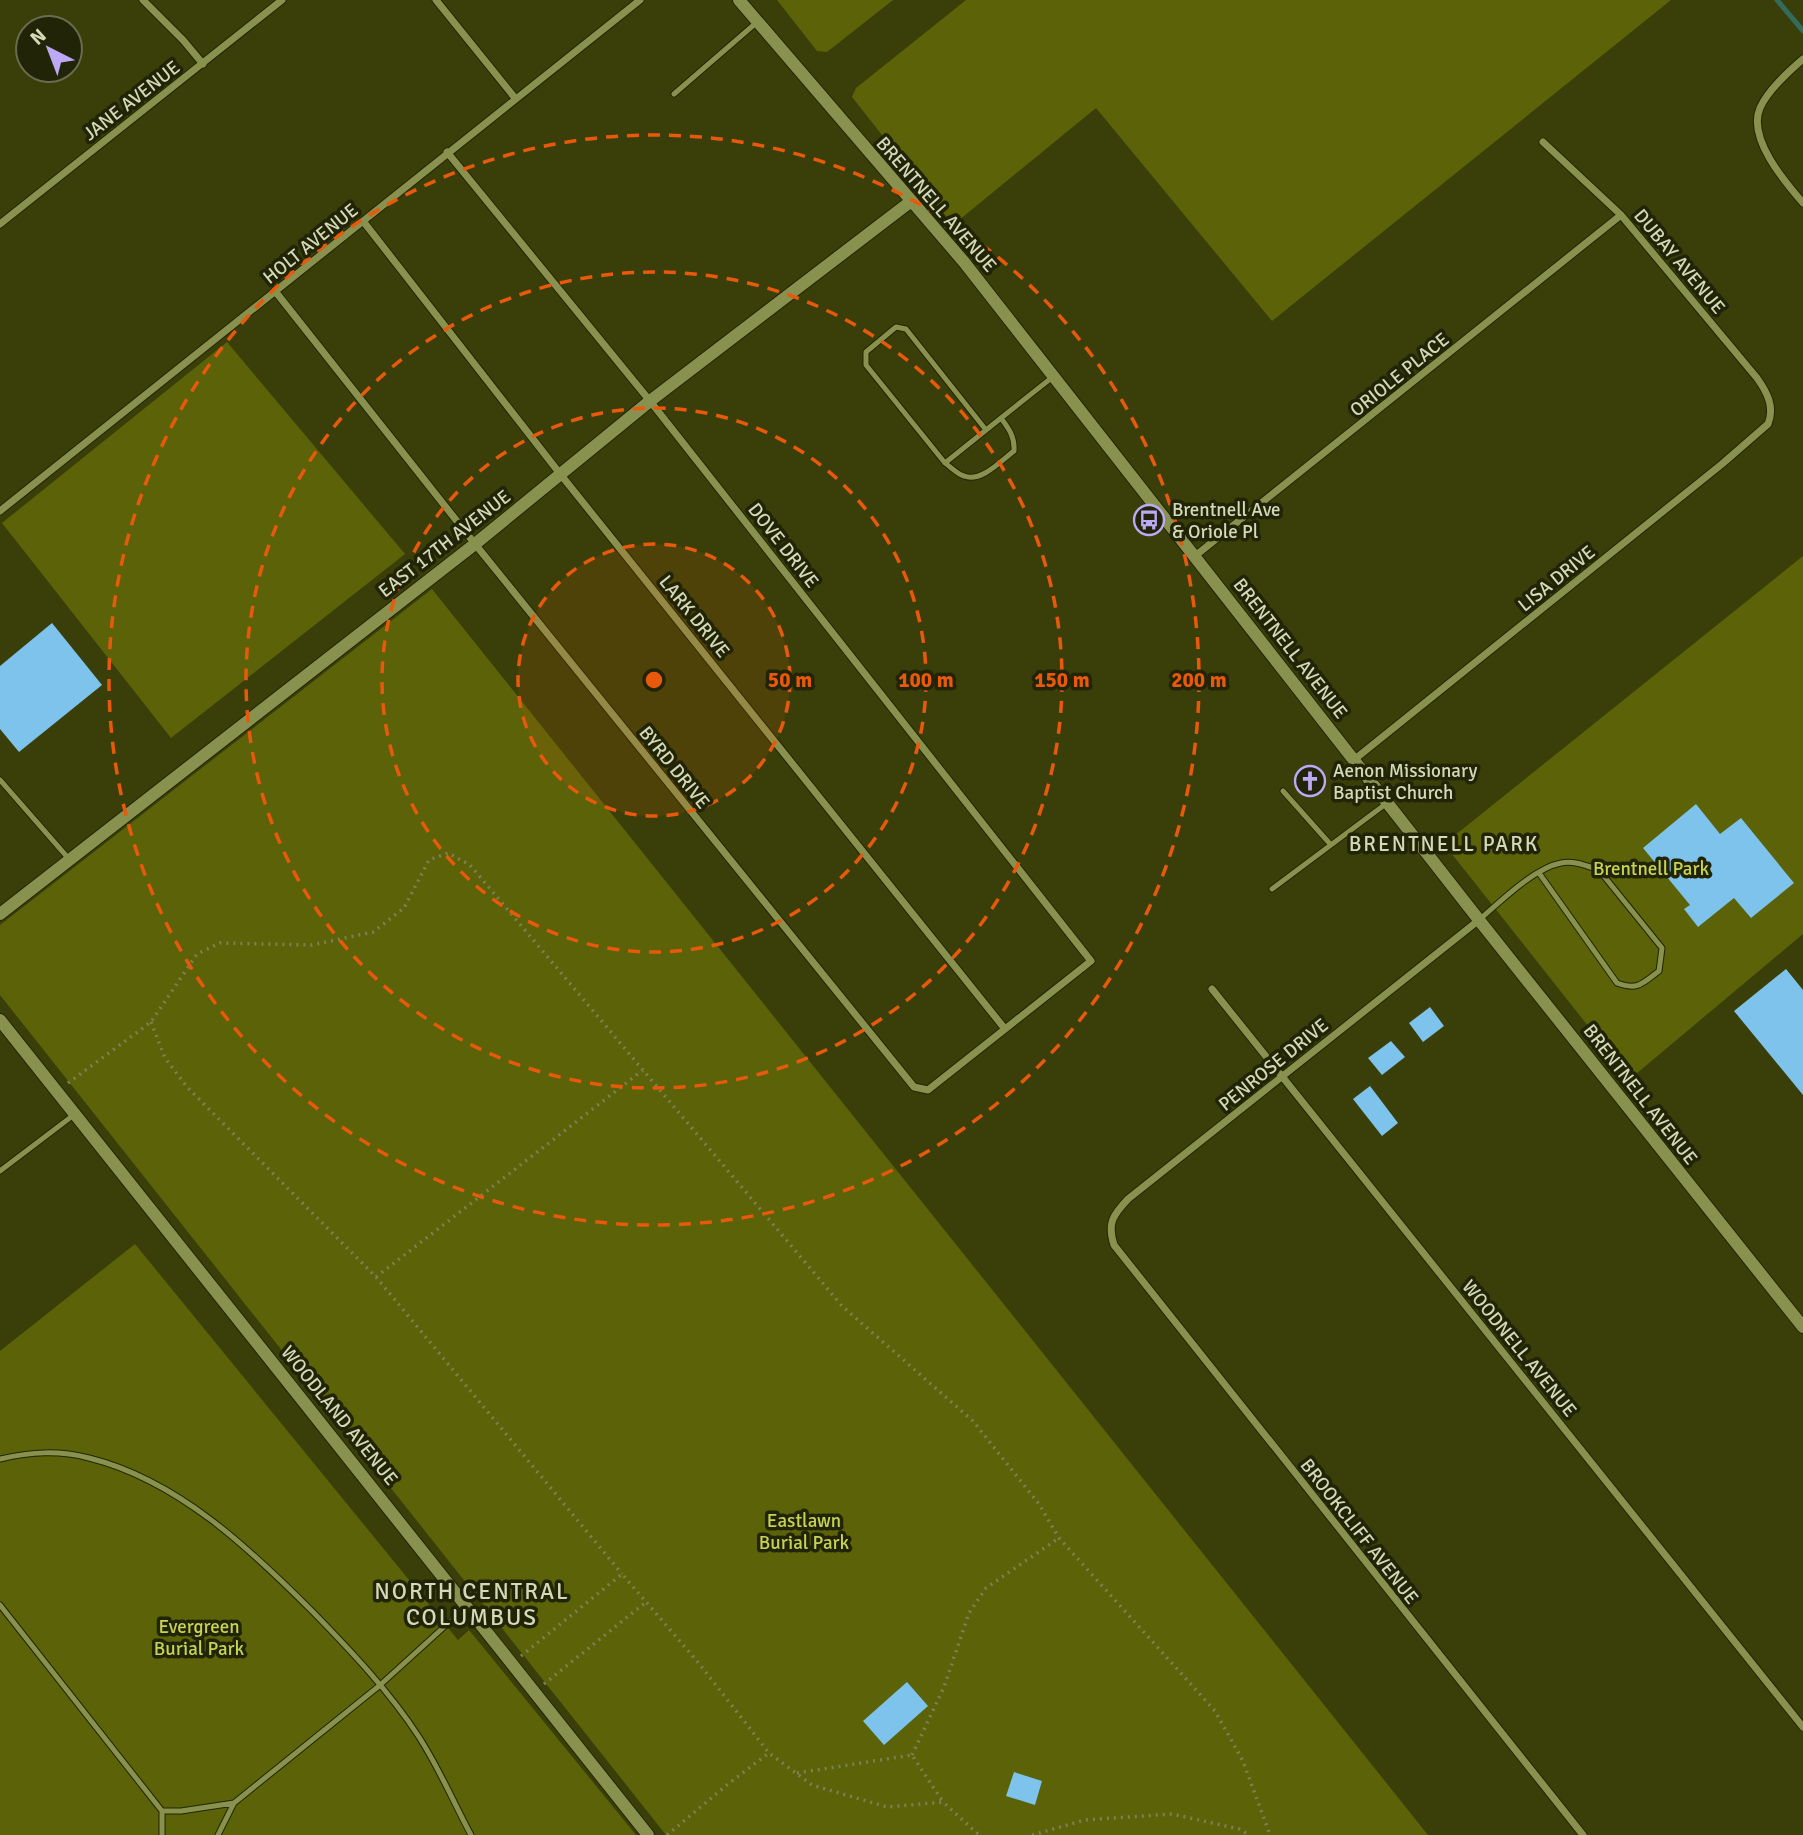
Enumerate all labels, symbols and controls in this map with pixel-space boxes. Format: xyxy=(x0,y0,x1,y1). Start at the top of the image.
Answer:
north arrow xyxy=(14,14,84,84)
text: N xyxy=(25,24,51,50)
street label: JANE AVENUE xyxy=(78,56,185,146)
street label: BRENTNELL AVENUE xyxy=(871,132,1002,277)
street label: HOLT AVENUE xyxy=(258,198,363,289)
street label: DUBAY AVENUE xyxy=(1628,204,1730,319)
street label: ORIOLE PLACE xyxy=(1345,327,1454,422)
street label: EAST 17TH AVENUE xyxy=(374,485,516,603)
street label: DOVE DRIVE xyxy=(743,498,824,593)
place label: Brentnell Ave & Oriole Pl xyxy=(1172,498,1281,544)
bus stop icon: Brentnell Ave & Oriole Pl xyxy=(1132,503,1166,537)
street label: LISA DRIVE xyxy=(1513,540,1600,617)
street label: LARK DRIVE xyxy=(654,571,735,663)
street label: BRENTNELL AVENUE xyxy=(1228,573,1353,724)
text: 50 m xyxy=(768,667,812,693)
text: 100 m xyxy=(898,667,954,693)
text: 150 m xyxy=(1034,667,1090,693)
text: 200 m xyxy=(1171,667,1227,693)
centre of rings xyxy=(642,668,666,692)
street label: BYRD DRIVE xyxy=(634,721,715,814)
place label: Aenon Missionary Baptist Church xyxy=(1333,759,1477,805)
church icon: Aenon Missionary Baptist Church xyxy=(1293,764,1327,798)
district label: BRENTNELL PARK xyxy=(1349,831,1539,857)
park label: Brentnell Park xyxy=(1593,857,1709,881)
street label: PENROSE DRIVE xyxy=(1214,1013,1333,1116)
street label: BRENTNELL AVENUE xyxy=(1578,1019,1703,1170)
street label: WOODNELL AVENUE xyxy=(1457,1275,1582,1422)
street label: WOODLAND AVENUE xyxy=(276,1341,403,1490)
street label: BROOKCLIFF AVENUE xyxy=(1295,1454,1424,1609)
park label: Eastlawn Burial Park xyxy=(759,1509,850,1555)
district label: NORTH CENTRAL COLUMBUS xyxy=(374,1577,570,1632)
park label: Evergreen Burial Park xyxy=(154,1615,245,1661)

